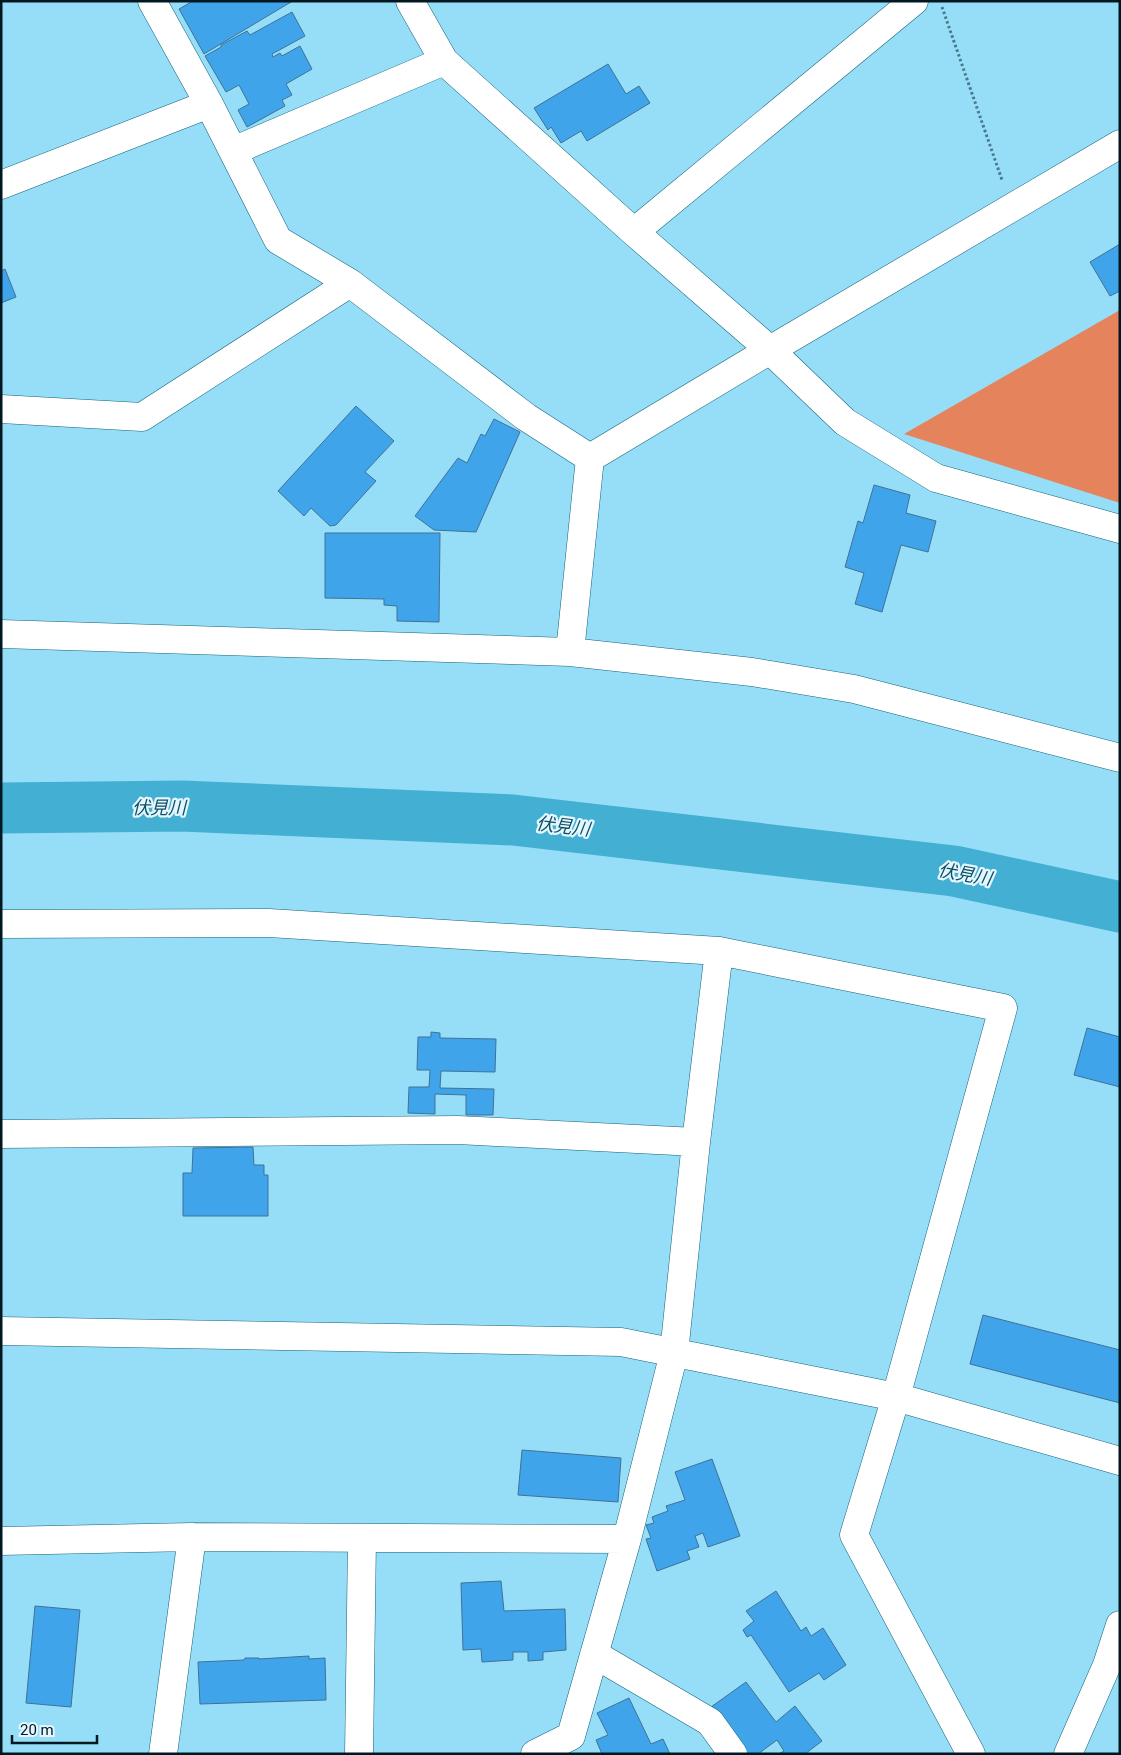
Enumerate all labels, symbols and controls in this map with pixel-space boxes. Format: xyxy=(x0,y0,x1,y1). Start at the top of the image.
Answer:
water label: 伏見川 xyxy=(132,797,188,818)
water label: 伏見川 xyxy=(535,812,593,840)
water label: 伏見川 xyxy=(937,859,995,889)
scale bar xyxy=(12,1712,98,1744)
text: 20 m xyxy=(20,1721,54,1739)

